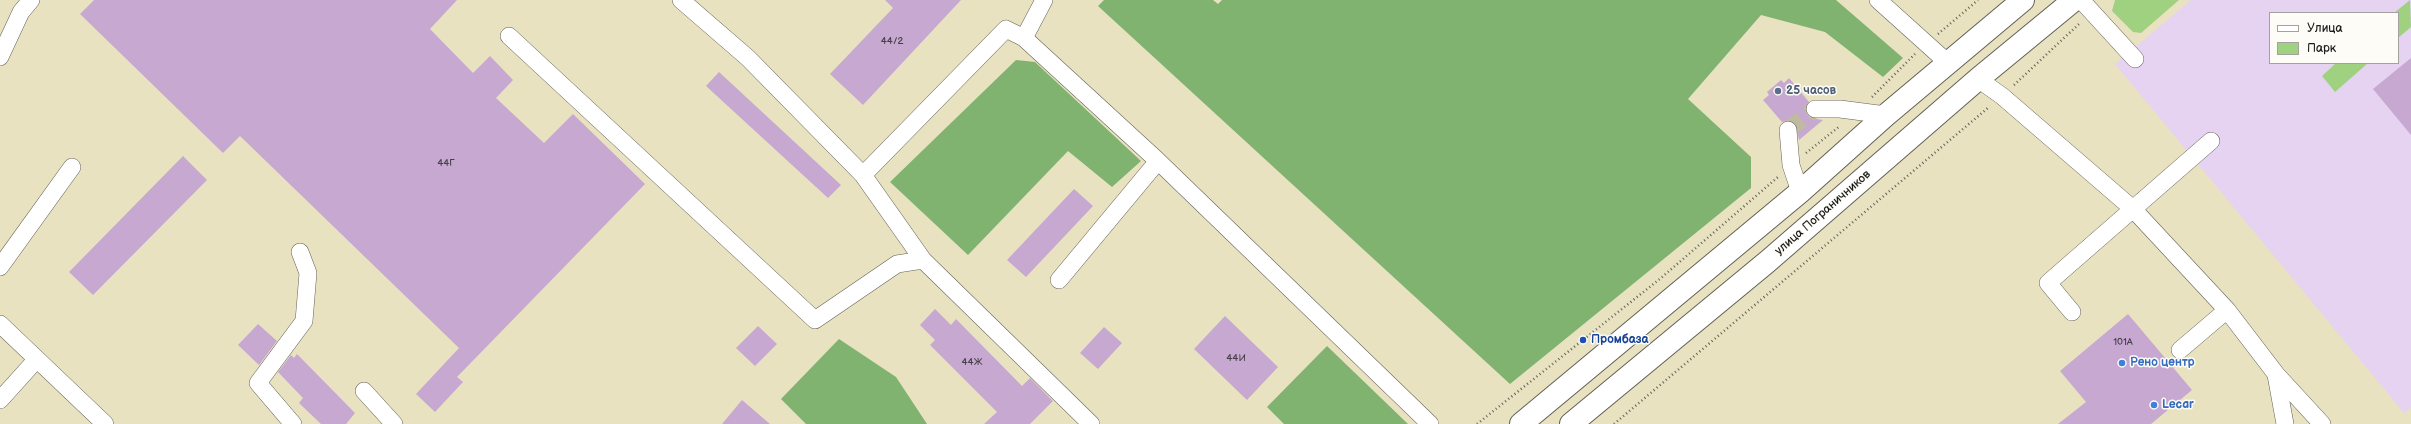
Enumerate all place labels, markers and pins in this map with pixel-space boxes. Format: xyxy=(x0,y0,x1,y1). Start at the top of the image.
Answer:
place label: 25 часов xyxy=(1786,84,1836,98)
marker: 25 часов xyxy=(1773,86,1783,96)
place label: Промбаза xyxy=(1591,333,1648,347)
marker: Промбаза xyxy=(1578,335,1588,345)
place label: Рено центр xyxy=(2130,356,2195,370)
marker: Рено центр xyxy=(2117,358,2127,368)
place label: Lecar xyxy=(2162,398,2194,412)
marker: Lecar xyxy=(2149,400,2159,410)

